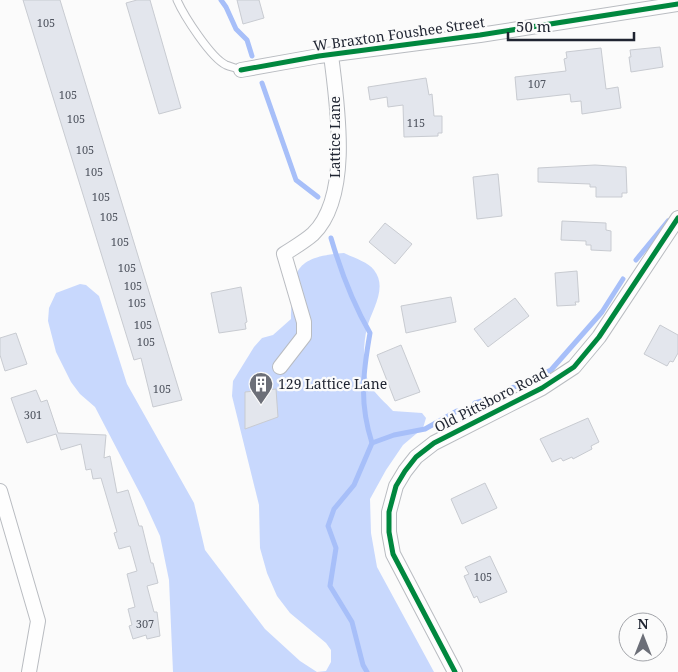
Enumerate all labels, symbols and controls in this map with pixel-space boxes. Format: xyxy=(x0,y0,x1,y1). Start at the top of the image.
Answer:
scale bar xyxy=(508,10,634,42)
street label: W Braxton Foushee Street xyxy=(312,12,486,55)
house number: 105 xyxy=(37,15,55,30)
text: 50 m xyxy=(516,16,551,36)
house number: 107 xyxy=(528,76,546,91)
house number: 105 xyxy=(59,87,77,102)
street label: Lattice Lane xyxy=(325,96,344,178)
house number: 105 xyxy=(67,111,85,126)
house number: 115 xyxy=(407,115,425,130)
house number: 105 xyxy=(76,142,94,157)
house number: 105 xyxy=(85,164,103,179)
house number: 105 xyxy=(92,189,110,204)
house number: 105 xyxy=(100,209,118,224)
house number: 105 xyxy=(111,234,129,249)
house number: 105 xyxy=(118,260,136,275)
house number: 105 xyxy=(124,278,142,293)
house number: 105 xyxy=(128,295,146,310)
house number: 105 xyxy=(134,317,152,332)
house number: 105 xyxy=(137,334,155,349)
street label: Old Pittsboro Road xyxy=(431,363,551,436)
building icon: 129 Lattice Lane xyxy=(248,371,274,405)
place label: 129 Lattice Lane xyxy=(278,374,387,393)
house number: 105 xyxy=(153,381,171,396)
house number: 301 xyxy=(24,407,42,422)
house number: 105 xyxy=(474,569,492,584)
north arrow xyxy=(618,612,668,662)
text: N xyxy=(637,614,649,633)
house number: 307 xyxy=(136,616,154,631)

